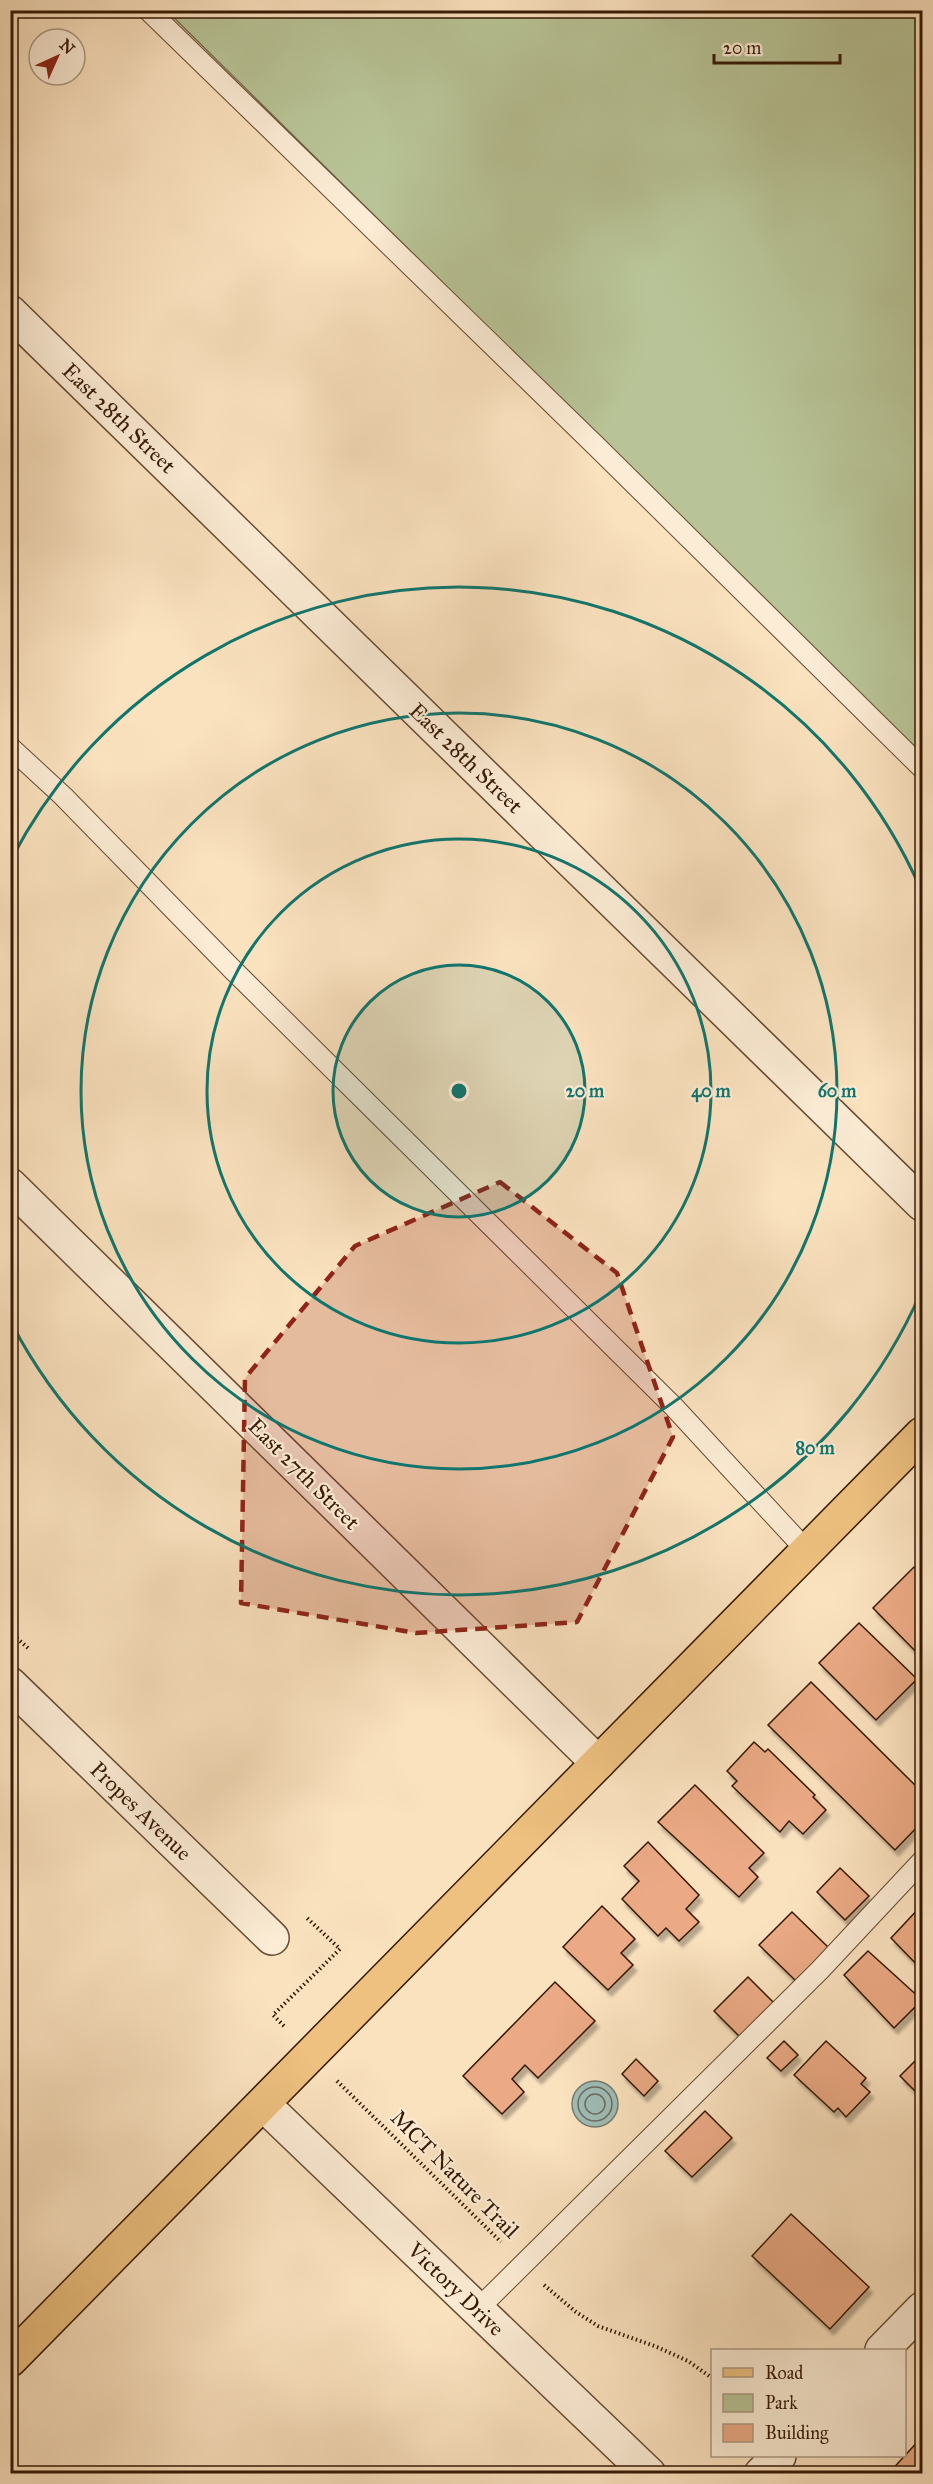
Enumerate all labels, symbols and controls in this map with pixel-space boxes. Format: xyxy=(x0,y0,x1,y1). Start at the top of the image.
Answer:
north arrow xyxy=(27,27,87,87)
scale bar xyxy=(714,27,840,65)
text: N xyxy=(56,35,79,59)
text: 20 m xyxy=(723,37,761,59)
street label: East 28th Street xyxy=(57,357,182,479)
street label: East 28th Street xyxy=(404,697,529,819)
text: 20 m xyxy=(566,1080,605,1102)
text: 40 m xyxy=(691,1080,732,1103)
text: 60 m xyxy=(818,1080,857,1102)
centre of rings xyxy=(449,1081,469,1101)
street label: East 27th Street xyxy=(242,1412,366,1536)
text: 80 m xyxy=(795,1437,835,1459)
street label: Propes Avenue xyxy=(85,1756,197,1866)
street label: MCT Nature Trail xyxy=(385,2104,525,2244)
street label: Victory Drive xyxy=(401,2236,510,2342)
legend xyxy=(711,2349,906,2457)
text: Road xyxy=(765,2362,803,2384)
text: Park xyxy=(765,2392,798,2414)
text: Building xyxy=(765,2422,829,2445)

